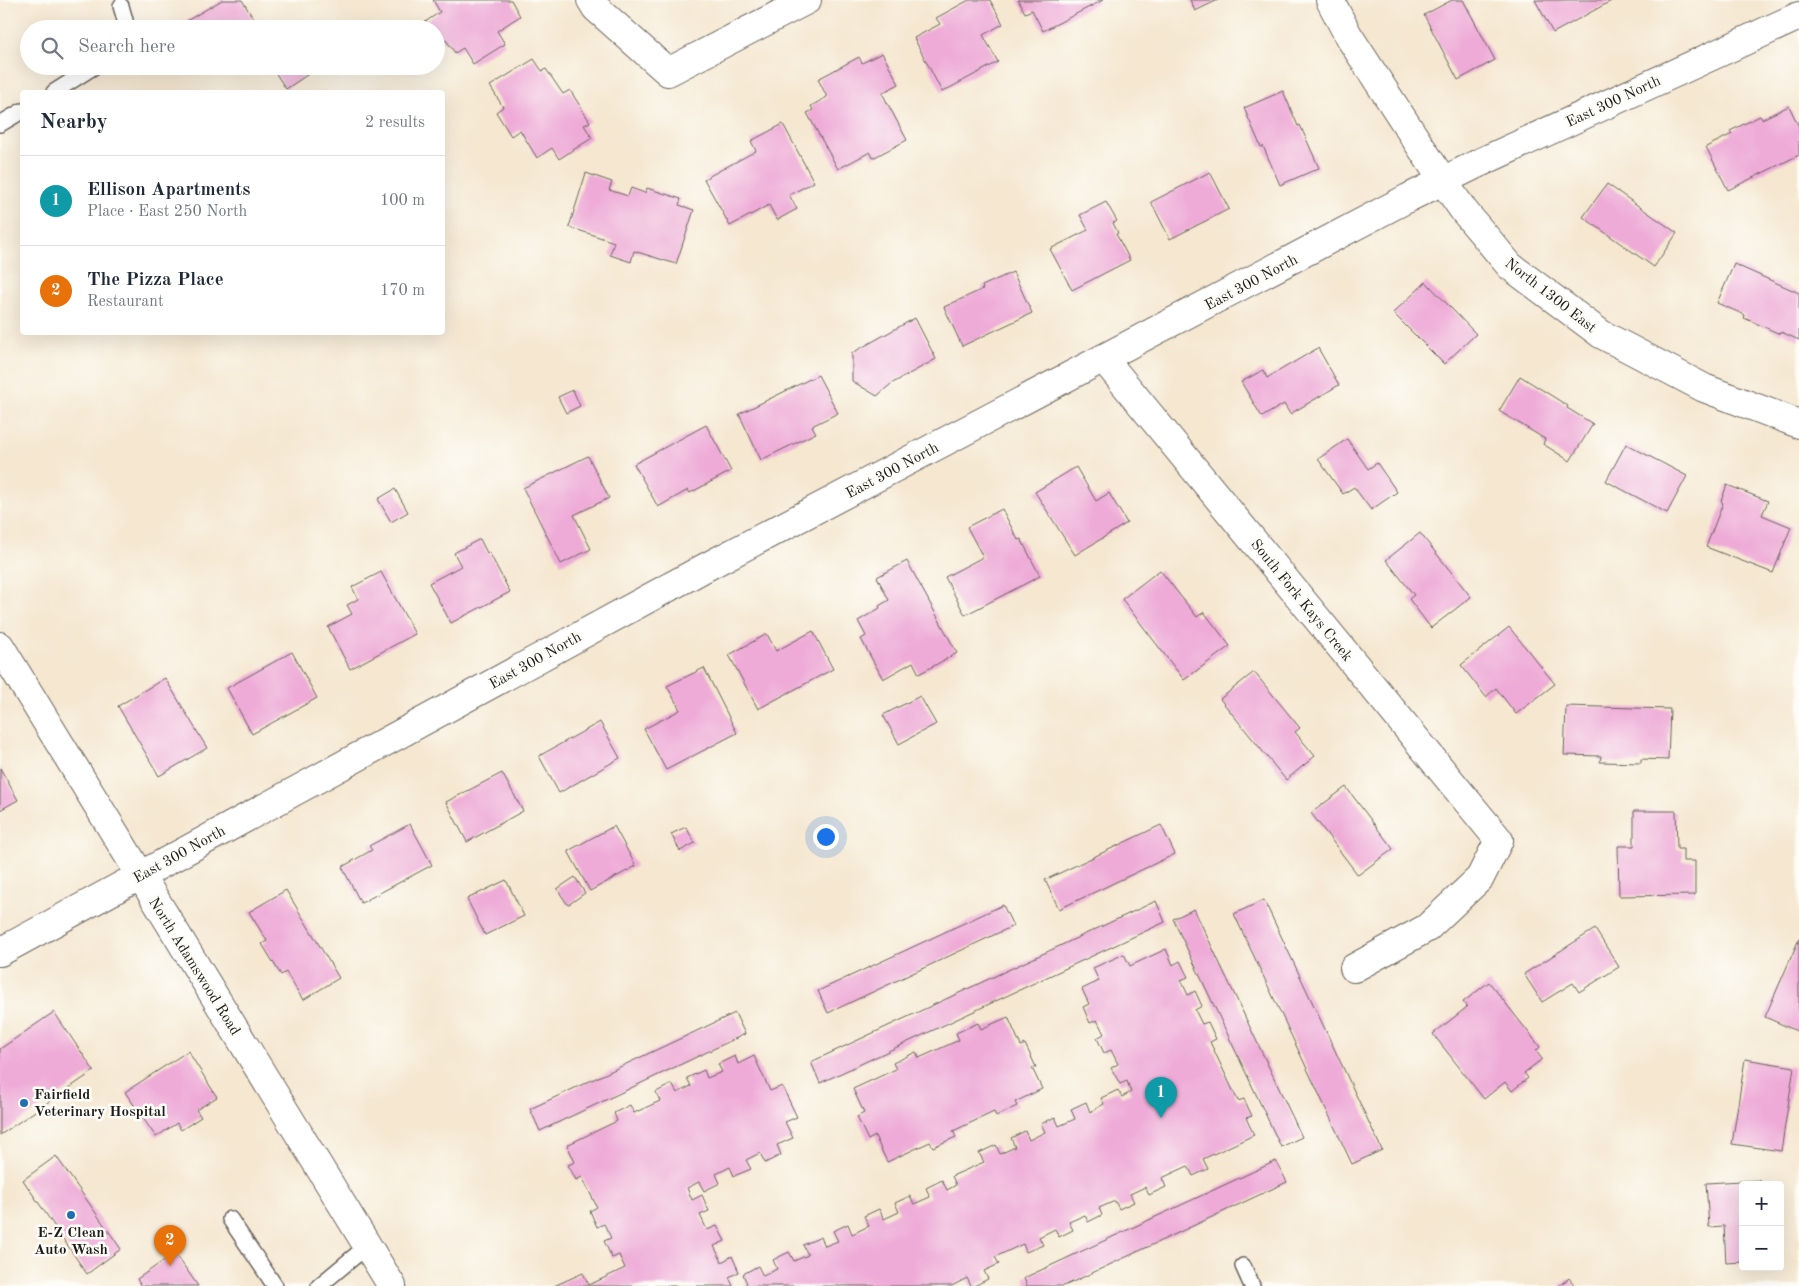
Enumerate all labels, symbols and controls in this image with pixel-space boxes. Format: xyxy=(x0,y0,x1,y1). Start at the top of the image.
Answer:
search box xyxy=(20,20,445,75)
icon: search xyxy=(38,34,66,62)
text: Search here xyxy=(78,38,175,57)
street label: East 300 North xyxy=(1564,74,1663,131)
text: Nearby xyxy=(40,112,108,133)
text: 2 results xyxy=(365,115,425,131)
text: Ellison Apartments xyxy=(87,181,250,200)
text: 1 xyxy=(51,193,61,209)
text: 100 m xyxy=(380,193,425,209)
text: Place · East 250 North xyxy=(87,204,247,220)
street label: East 300 North xyxy=(1203,253,1301,314)
street label: North 1300 East xyxy=(1502,256,1599,336)
text: The Pizza Place xyxy=(87,271,224,290)
text: 2 xyxy=(51,283,61,299)
text: 170 m xyxy=(380,283,425,299)
text: Restaurant xyxy=(87,294,164,310)
street label: East 300 North xyxy=(844,441,942,502)
street label: South Fork Kays Creek xyxy=(1247,537,1355,665)
street label: East 300 North xyxy=(487,630,584,693)
street label: East 300 North xyxy=(131,824,228,887)
your location xyxy=(813,824,839,850)
street label: North Adamswood Road xyxy=(145,895,242,1038)
pin: 1 xyxy=(1145,1077,1177,1118)
place label: Fairfield Veterinary Hospital xyxy=(34,1088,166,1120)
marker: Fairfield Veterinary Hospital xyxy=(18,1097,30,1109)
map controls xyxy=(1739,1181,1784,1271)
button: + xyxy=(1739,1181,1784,1226)
marker: E-Z Clean Auto Wash xyxy=(65,1209,77,1221)
pin: 2 xyxy=(154,1225,186,1266)
place label: E-Z Clean Auto Wash xyxy=(34,1226,108,1258)
button: − xyxy=(1739,1226,1784,1271)

